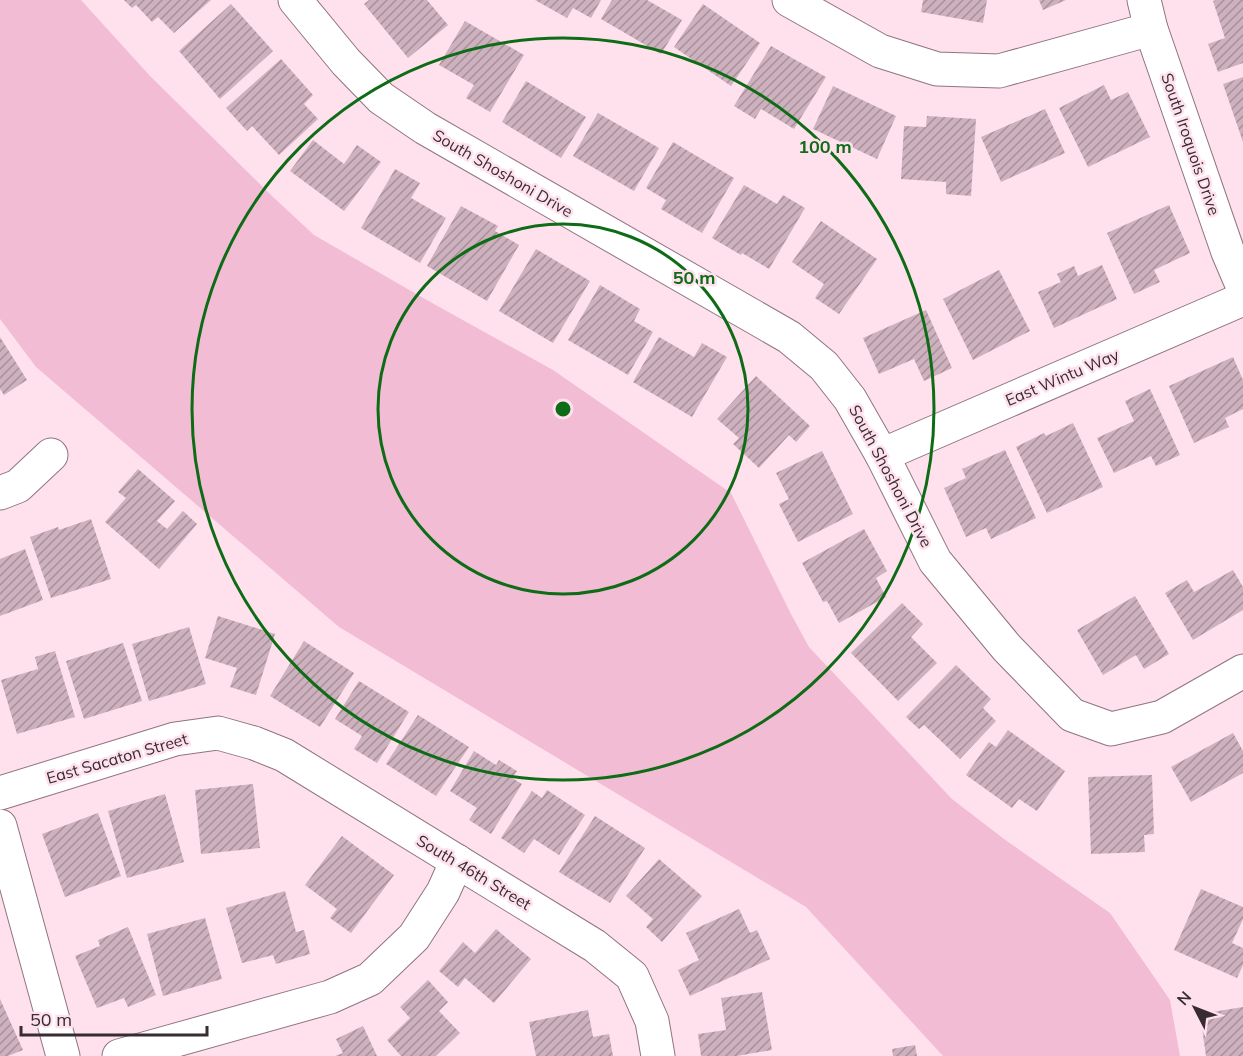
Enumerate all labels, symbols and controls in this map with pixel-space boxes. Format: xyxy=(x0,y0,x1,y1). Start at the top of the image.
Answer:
street label: South Iroquois Drive xyxy=(1157,70,1225,218)
street label: South Shoshoni Drive xyxy=(429,125,577,221)
text: 100 m xyxy=(798,135,852,158)
text: 50 m xyxy=(673,266,715,289)
street label: East Wintu Way xyxy=(1002,344,1122,410)
centre of rings xyxy=(553,399,573,419)
street label: South Shoshoni Drive xyxy=(845,401,937,551)
street label: East Sacaton Street xyxy=(44,728,190,788)
street label: South 46th Street xyxy=(413,830,535,914)
north arrow xyxy=(1165,978,1225,1038)
text: N xyxy=(1172,987,1195,1009)
scale bar xyxy=(21,999,207,1037)
text: 50 m xyxy=(30,1008,72,1031)

